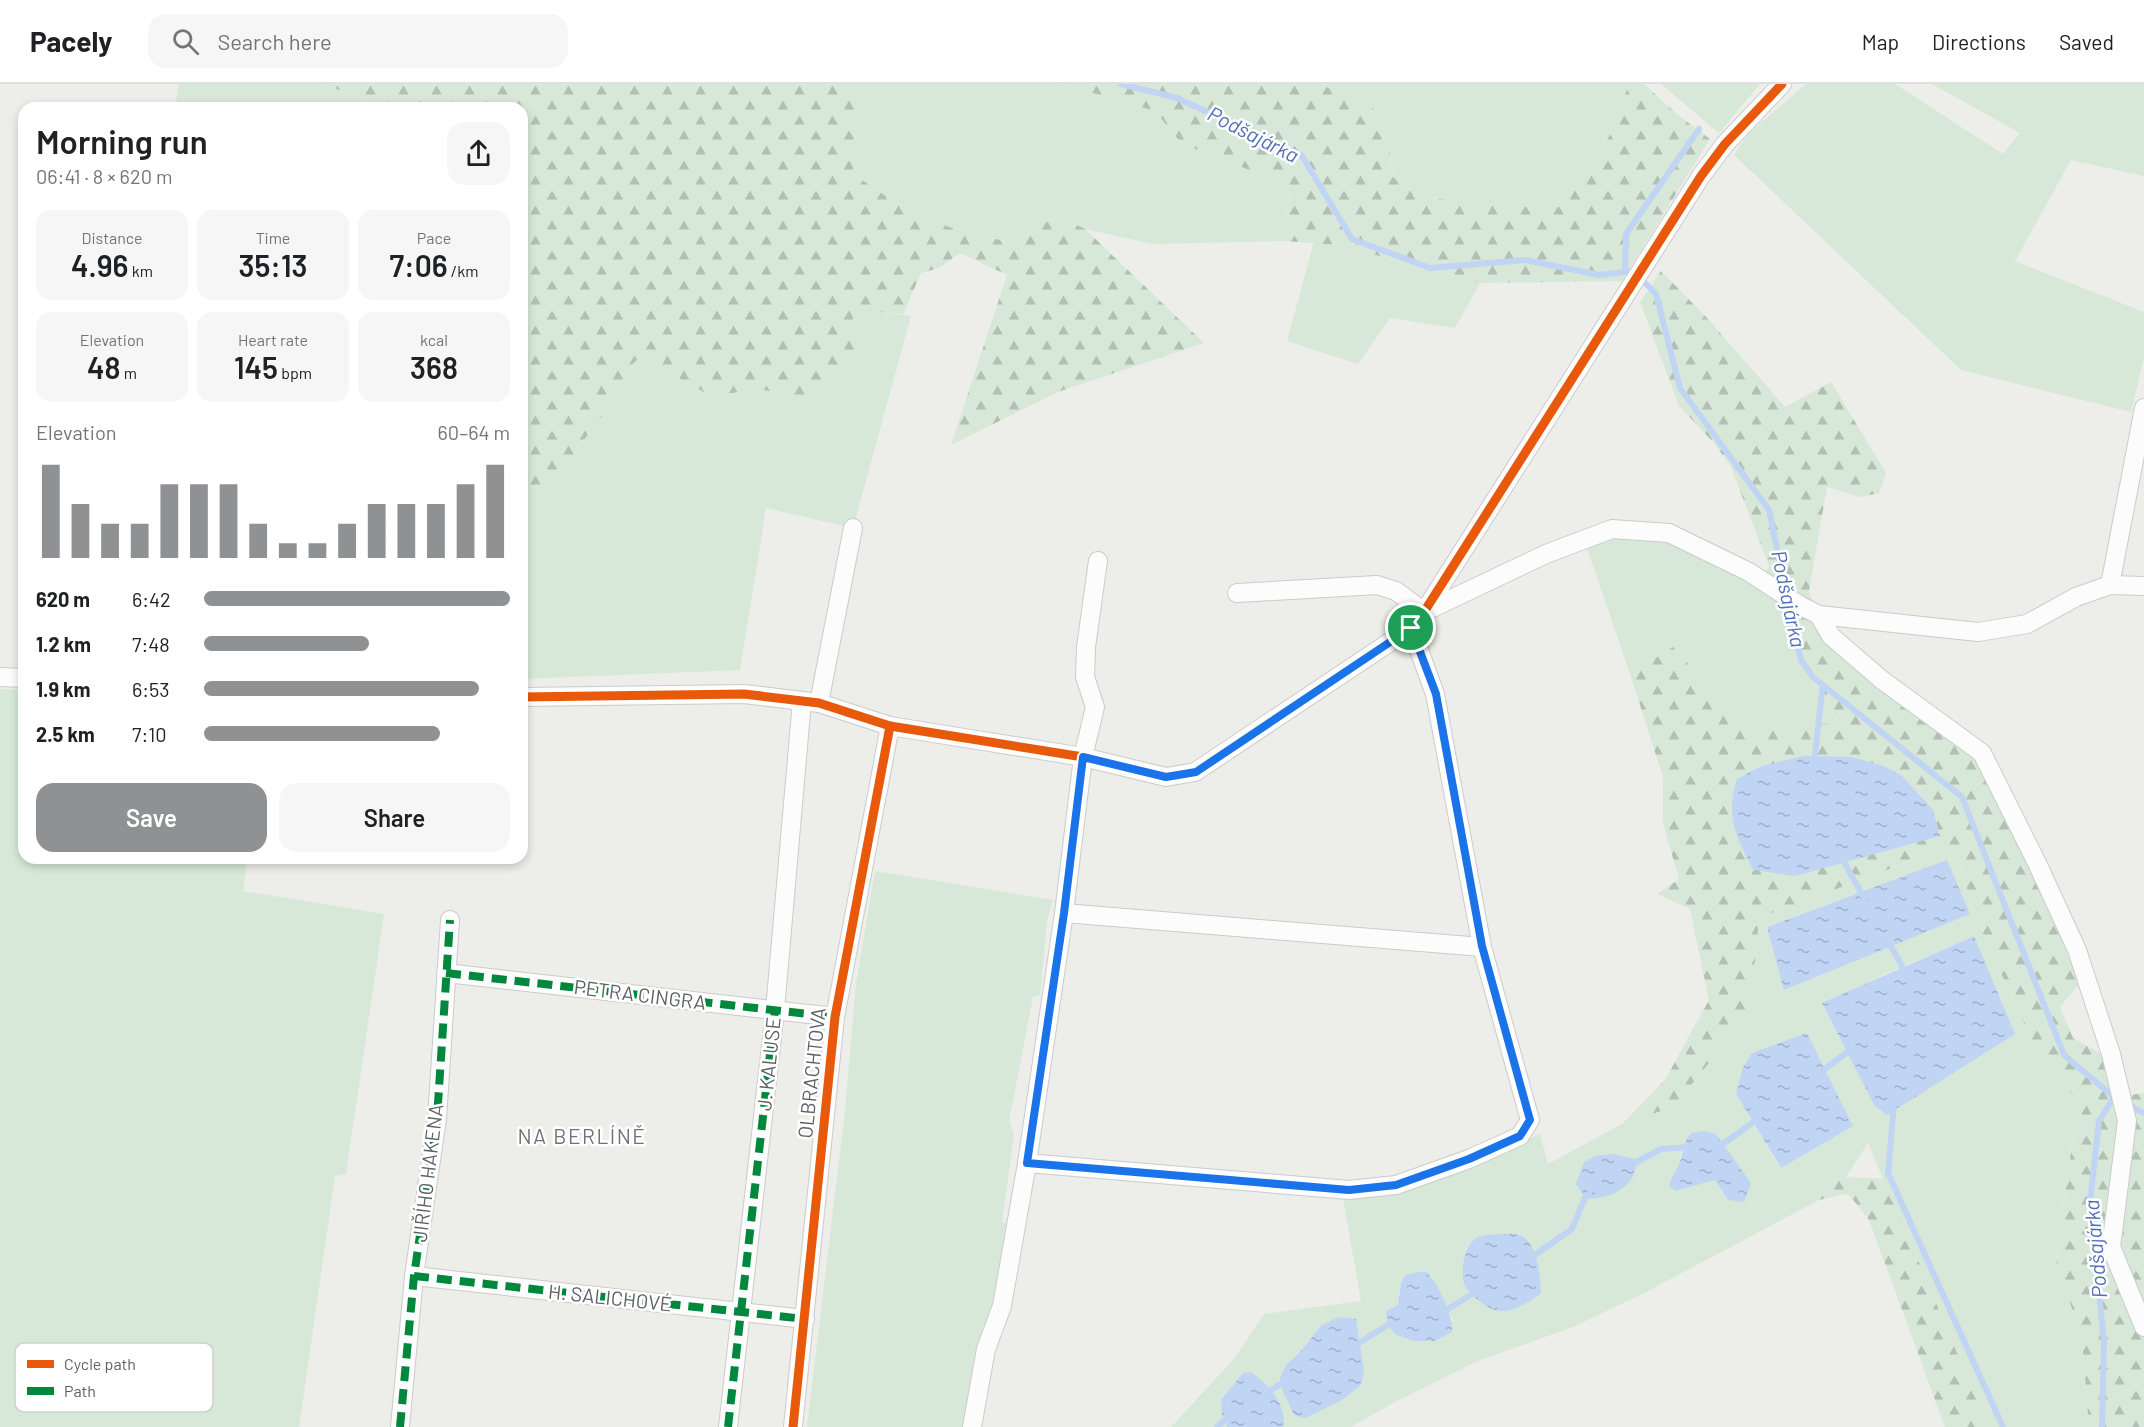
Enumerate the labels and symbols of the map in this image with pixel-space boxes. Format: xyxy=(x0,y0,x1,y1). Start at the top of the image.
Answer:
water label: Podšajárka xyxy=(1204,100,1303,167)
water label: Podšajárka xyxy=(1767,548,1812,650)
pin xyxy=(1385,602,1436,653)
street label: PETRA CINGRA xyxy=(573,974,707,1014)
street label: OLBRACHTOVA xyxy=(792,1006,830,1139)
street label: J. KALUSE xyxy=(751,1016,785,1112)
street label: JIŘÍHO HAKENA xyxy=(407,1102,447,1243)
district label: NA BERLÍNĚ xyxy=(518,1123,646,1148)
water label: Podšajárka xyxy=(2078,1199,2111,1299)
street label: H. SALICHOVÉ xyxy=(547,1279,673,1315)
legend xyxy=(15,1343,213,1412)
text: Cycle path xyxy=(64,1354,136,1373)
text: Path xyxy=(64,1381,96,1400)

